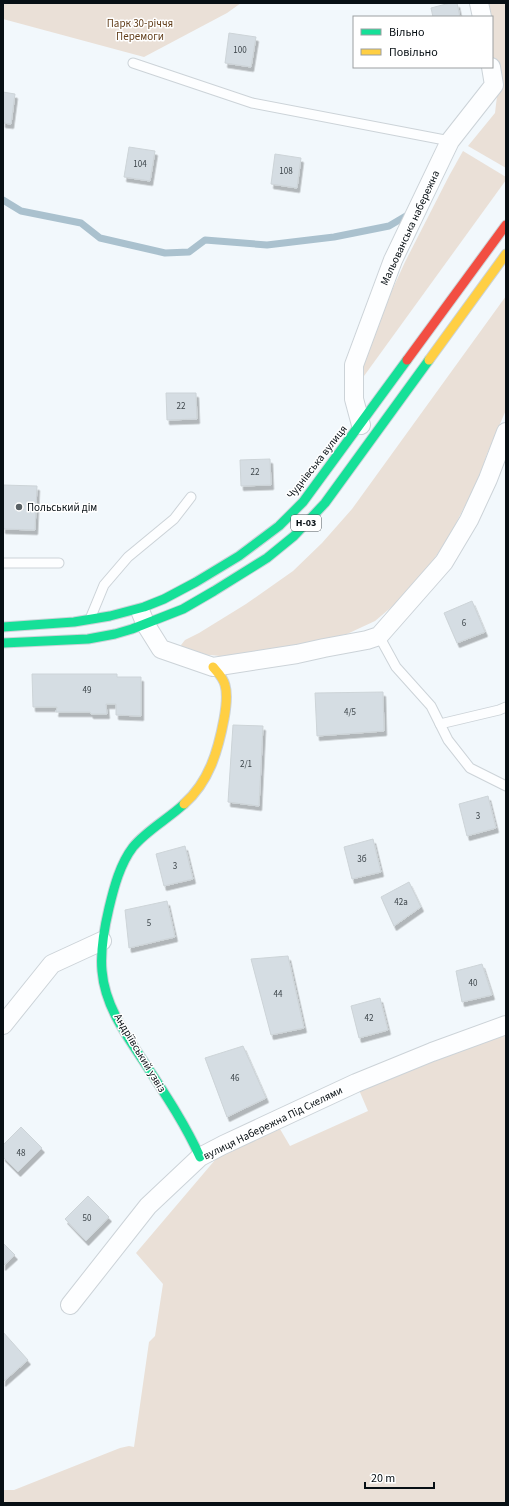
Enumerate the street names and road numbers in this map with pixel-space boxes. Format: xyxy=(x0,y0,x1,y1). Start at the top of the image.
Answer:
street label: Мальованська набережна xyxy=(377,168,443,288)
street label: Чуднівська вулиця xyxy=(283,422,351,502)
road number: Н-03 xyxy=(291,515,321,531)
street label: Андріївський узвіз xyxy=(111,1011,169,1095)
street label: вулиця Набережна Під Скелями xyxy=(201,1083,345,1163)

